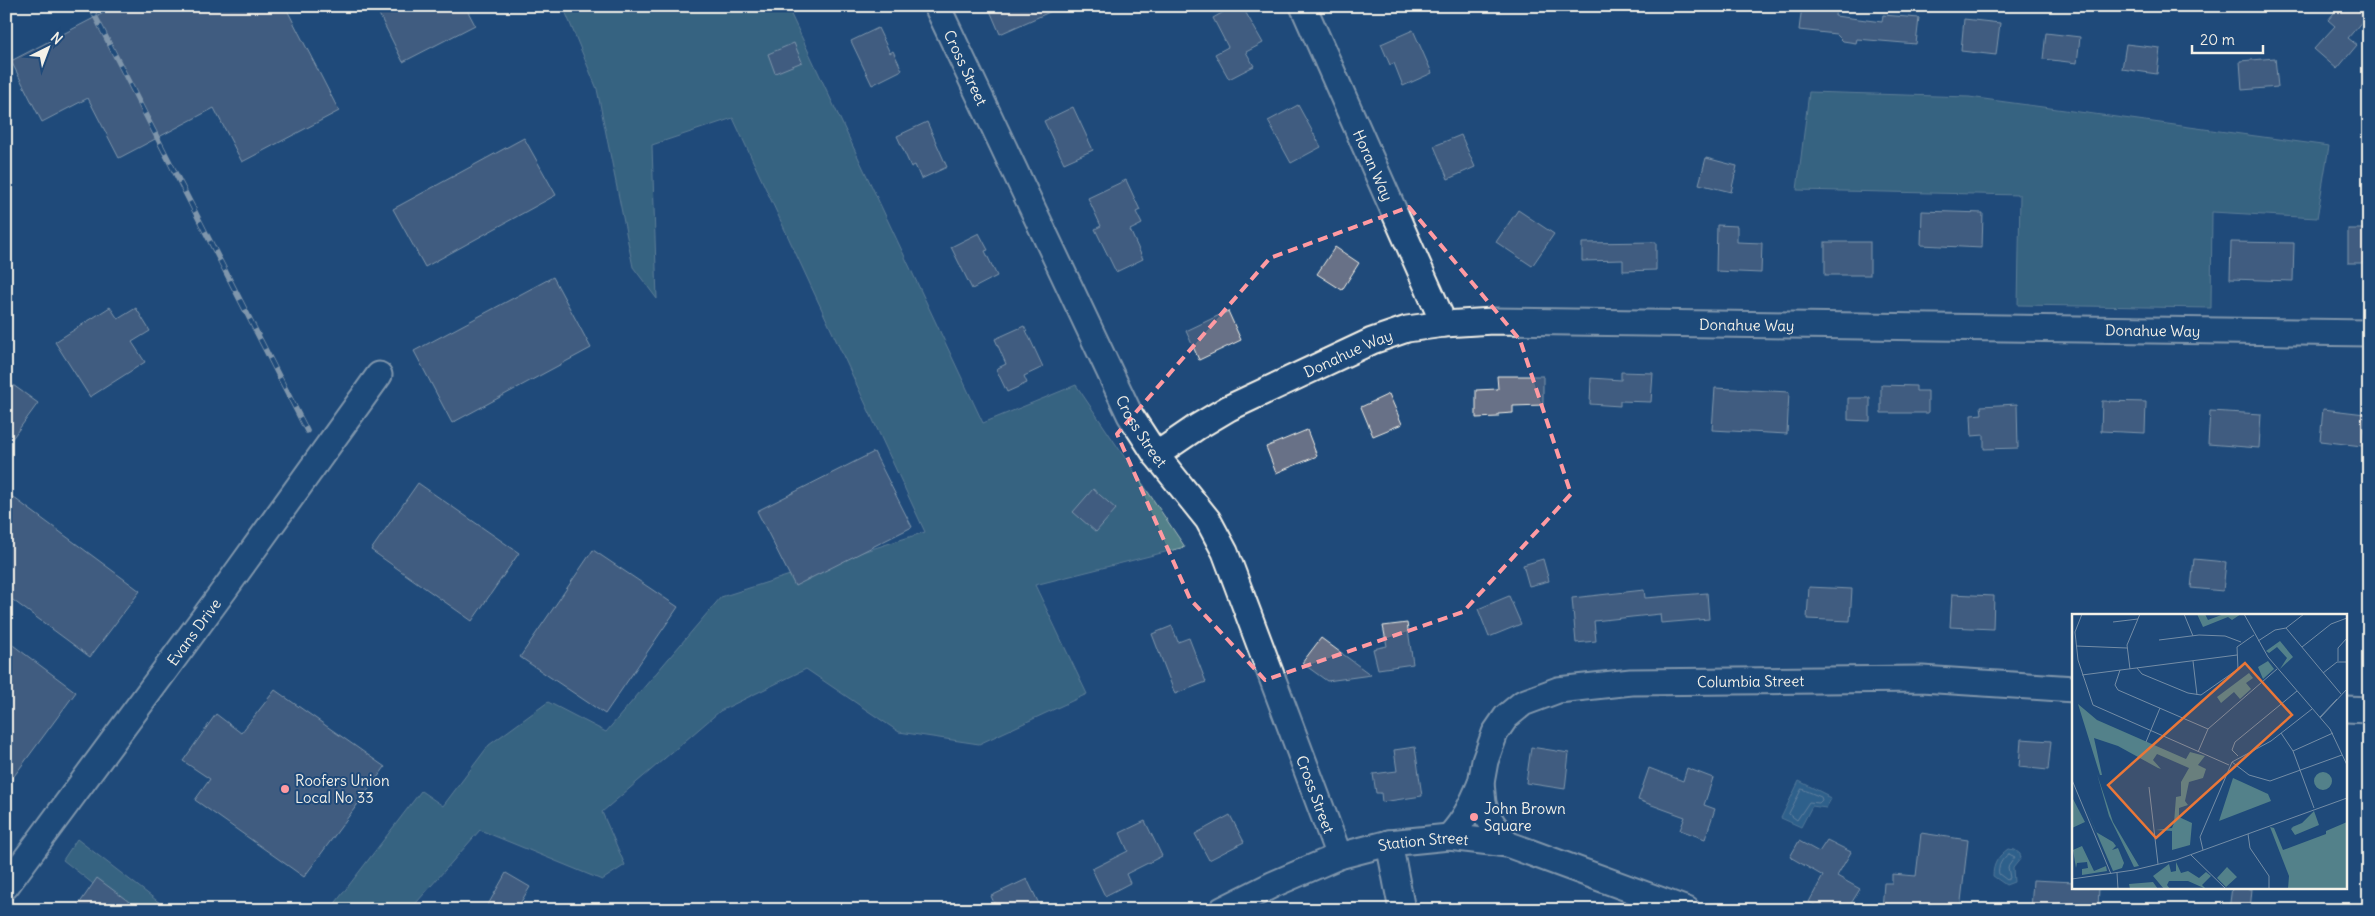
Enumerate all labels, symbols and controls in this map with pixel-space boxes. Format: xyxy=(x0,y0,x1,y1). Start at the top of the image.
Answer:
north arrow xyxy=(22,22,72,72)
scale bar xyxy=(2192,22,2264,54)
street label: Cross Street xyxy=(940,27,992,108)
text: N xyxy=(47,28,66,48)
text: 20 m xyxy=(2200,30,2235,49)
street label: Horan Way xyxy=(1349,126,1398,204)
street label: Donahue Way xyxy=(1699,314,1795,335)
street label: Donahue Way xyxy=(2105,320,2201,340)
street label: Donahue Way xyxy=(1300,325,1395,381)
street label: Cross Street xyxy=(1112,392,1171,471)
street label: Evans Drive xyxy=(162,594,225,669)
inset map xyxy=(2072,614,2348,888)
street label: Columbia Street xyxy=(1697,671,1804,691)
street label: Cross Street xyxy=(1293,753,1339,836)
place label: Roofers Union Local No 33 xyxy=(295,771,390,807)
marker: Roofers Union Local No 33 xyxy=(279,783,291,795)
place label: John Brown Square xyxy=(1484,799,1566,835)
marker: John Brown Square xyxy=(1468,811,1480,823)
street label: Station Street xyxy=(1376,827,1470,855)

